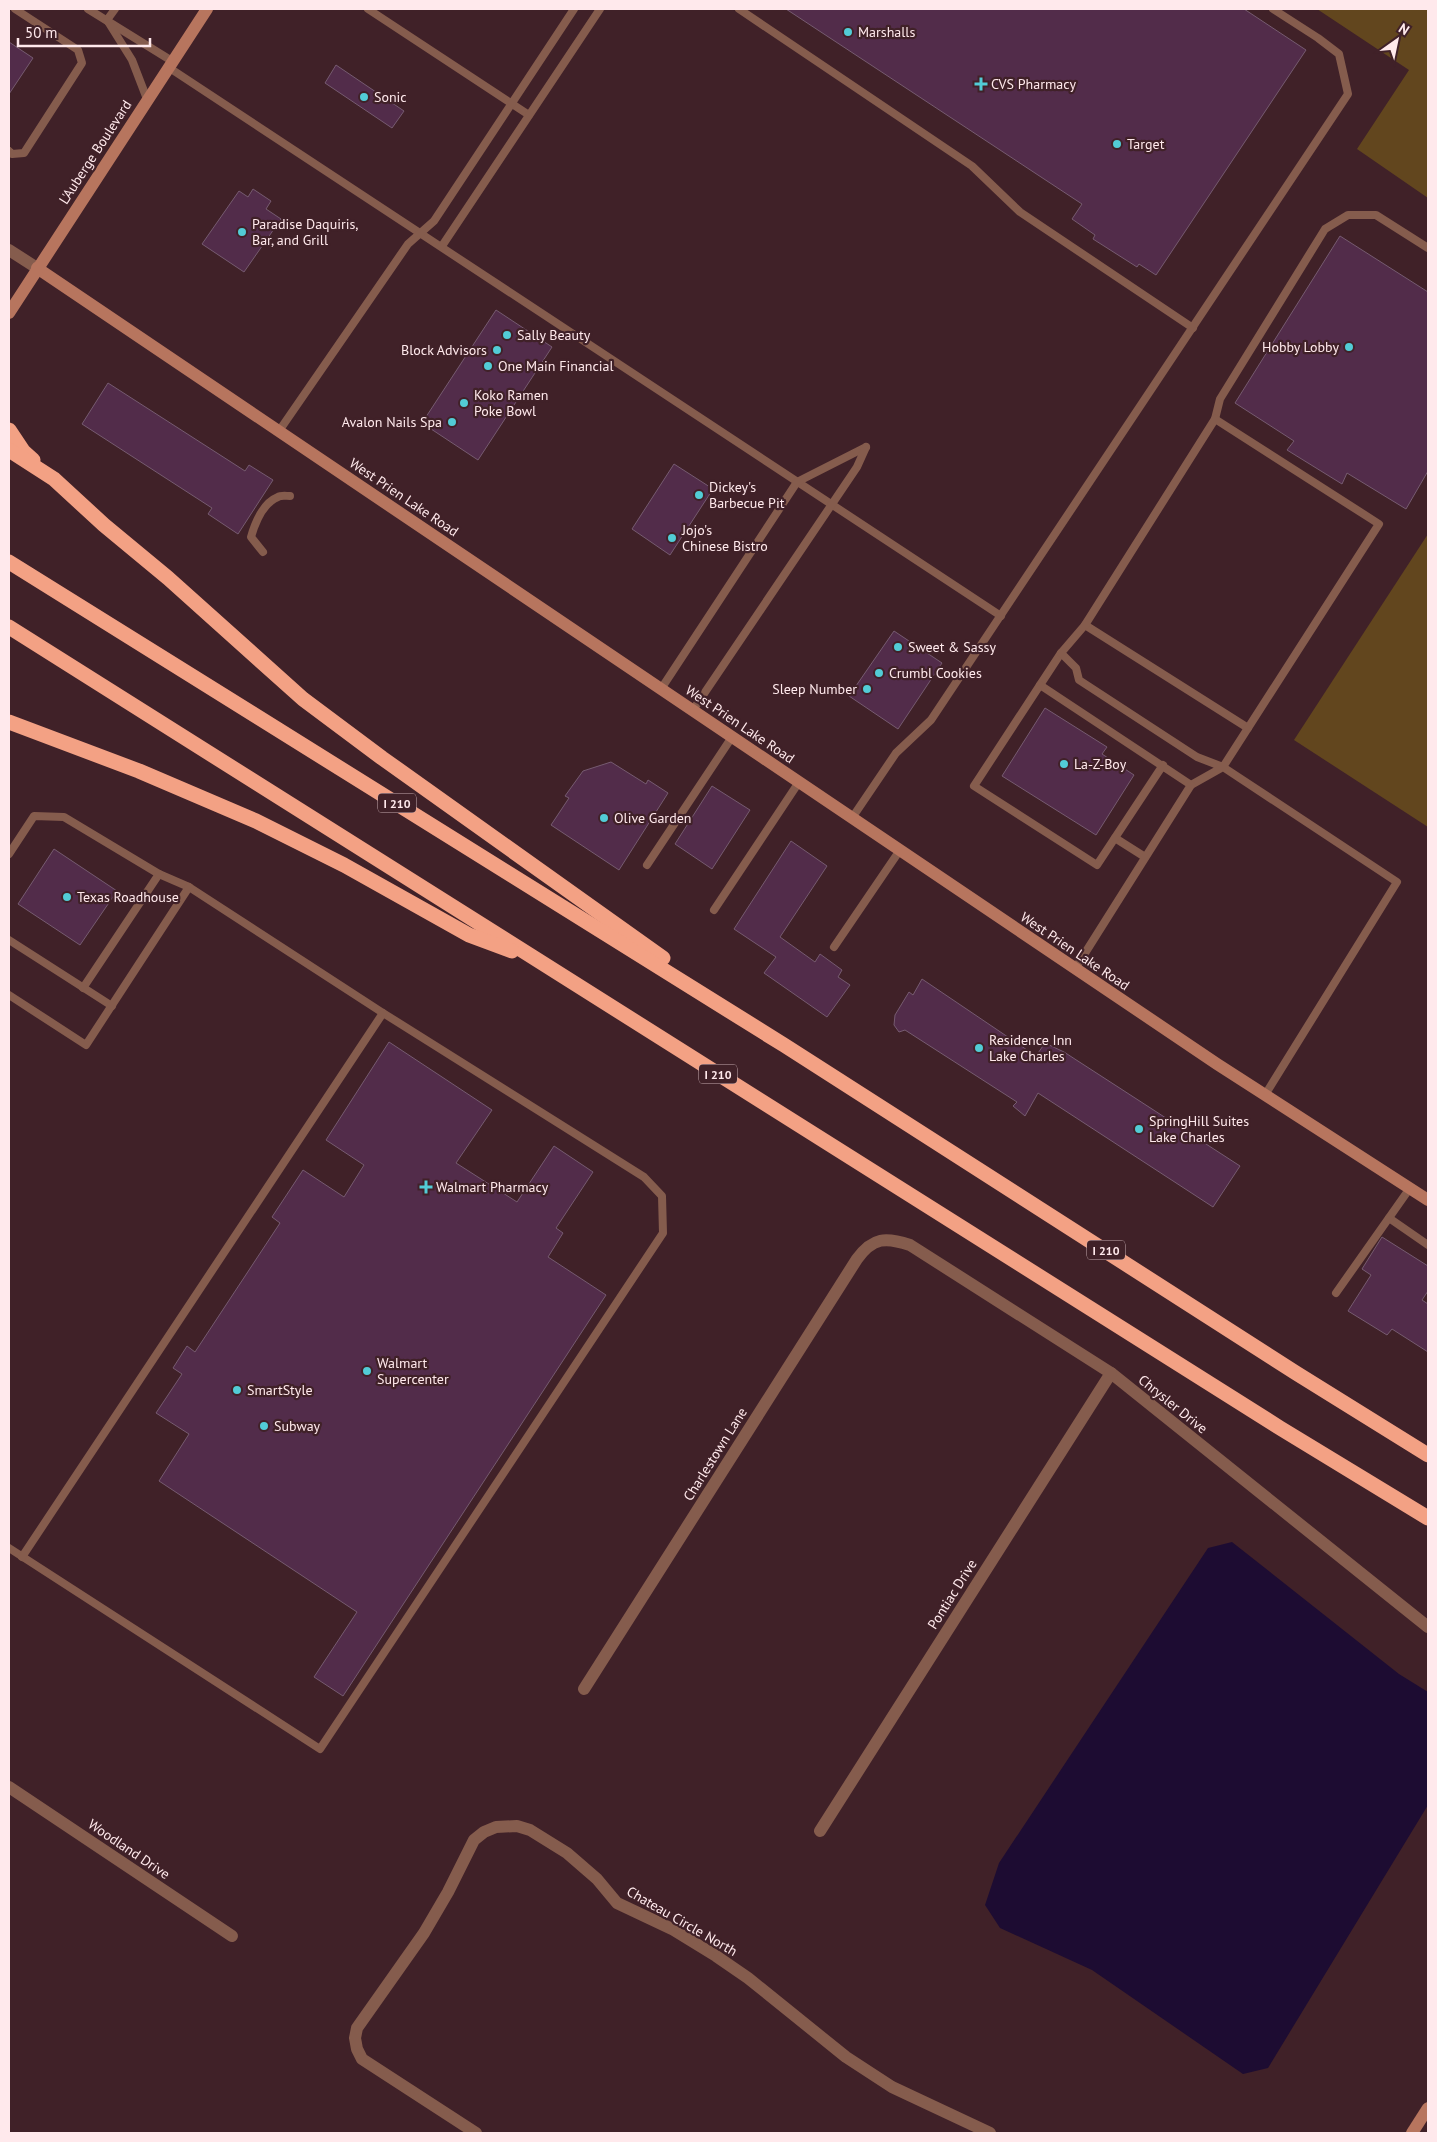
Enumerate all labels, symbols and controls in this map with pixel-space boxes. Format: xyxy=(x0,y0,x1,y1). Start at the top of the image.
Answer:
scale bar xyxy=(18,15,150,47)
north arrow xyxy=(1372,15,1422,65)
text: N xyxy=(1395,19,1413,39)
text: 50 m xyxy=(25,23,58,42)
place label: Marshalls xyxy=(858,23,915,41)
marker: Marshalls xyxy=(842,26,854,38)
place label: CVS Pharmacy xyxy=(991,75,1076,93)
marker: CVS Pharmacy xyxy=(975,78,987,90)
place label: Sonic xyxy=(374,88,407,106)
marker: Sonic xyxy=(358,91,370,103)
street label: L'Auberge Boulevard xyxy=(55,97,135,207)
place label: Target xyxy=(1127,135,1165,153)
marker: Target xyxy=(1111,138,1123,150)
place label: Paradise Daquiris, Bar, and Grill xyxy=(252,215,358,249)
marker: Paradise Daquiris, Bar, and Grill xyxy=(236,226,248,238)
place label: Sally Beauty xyxy=(517,326,591,344)
marker: Sally Beauty xyxy=(501,329,513,341)
place label: Hobby Lobby xyxy=(1262,338,1339,356)
place label: Block Advisors xyxy=(401,341,487,359)
marker: Hobby Lobby xyxy=(1343,341,1355,353)
marker: Block Advisors xyxy=(491,344,503,356)
place label: One Main Financial xyxy=(498,357,614,375)
marker: One Main Financial xyxy=(482,360,494,372)
place label: Koko Ramen Poke Bowl xyxy=(474,386,548,420)
marker: Koko Ramen Poke Bowl xyxy=(458,397,470,409)
place label: Avalon Nails Spa xyxy=(342,413,442,431)
marker: Avalon Nails Spa xyxy=(446,416,458,428)
street label: West Prien Lake Road xyxy=(346,454,462,540)
place label: Dickey's Barbecue Pit xyxy=(709,478,785,512)
marker: Dickey's Barbecue Pit xyxy=(693,489,705,501)
place label: Jojo's Chinese Bistro xyxy=(681,521,768,555)
marker: Jojo's Chinese Bistro xyxy=(666,532,678,544)
place label: Sweet & Sassy xyxy=(908,638,996,656)
marker: Sweet & Sassy xyxy=(892,641,904,653)
place label: Crumbl Cookies xyxy=(889,664,982,682)
marker: Crumbl Cookies xyxy=(873,667,885,679)
place label: Sleep Number xyxy=(772,680,857,698)
street label: West Prien Lake Road xyxy=(682,681,798,767)
marker: Sleep Number xyxy=(861,683,873,695)
place label: La-Z-Boy xyxy=(1074,755,1127,773)
marker: La-Z-Boy xyxy=(1058,758,1070,770)
road number: I 210 xyxy=(378,794,416,812)
place label: Olive Garden xyxy=(614,809,691,827)
marker: Olive Garden xyxy=(598,812,610,824)
place label: Texas Roadhouse xyxy=(77,888,179,906)
marker: Texas Roadhouse xyxy=(61,891,73,903)
street label: West Prien Lake Road xyxy=(1017,908,1133,994)
place label: Residence Inn Lake Charles xyxy=(989,1031,1072,1065)
marker: Residence Inn Lake Charles xyxy=(973,1042,985,1054)
road number: I 210 xyxy=(699,1064,737,1084)
place label: SpringHill Suites Lake Charles xyxy=(1149,1112,1249,1146)
marker: SpringHill Suites Lake Charles xyxy=(1133,1123,1145,1135)
place label: Walmart Pharmacy xyxy=(436,1178,549,1196)
marker: Walmart Pharmacy xyxy=(420,1181,432,1193)
road number: I 210 xyxy=(1087,1240,1125,1260)
place label: Walmart Supercenter xyxy=(377,1354,449,1388)
marker: Walmart Supercenter xyxy=(361,1365,373,1377)
street label: Chrysler Drive xyxy=(1135,1371,1211,1437)
place label: SmartStyle xyxy=(247,1381,313,1399)
marker: SmartStyle xyxy=(231,1384,243,1396)
street label: Charlestown Lane xyxy=(679,1404,751,1504)
place label: Subway xyxy=(274,1417,321,1435)
marker: Subway xyxy=(258,1420,270,1432)
street label: Pontiac Drive xyxy=(923,1556,981,1632)
street label: Woodland Drive xyxy=(85,1815,173,1883)
street label: Chateau Circle North xyxy=(623,1882,741,1960)

